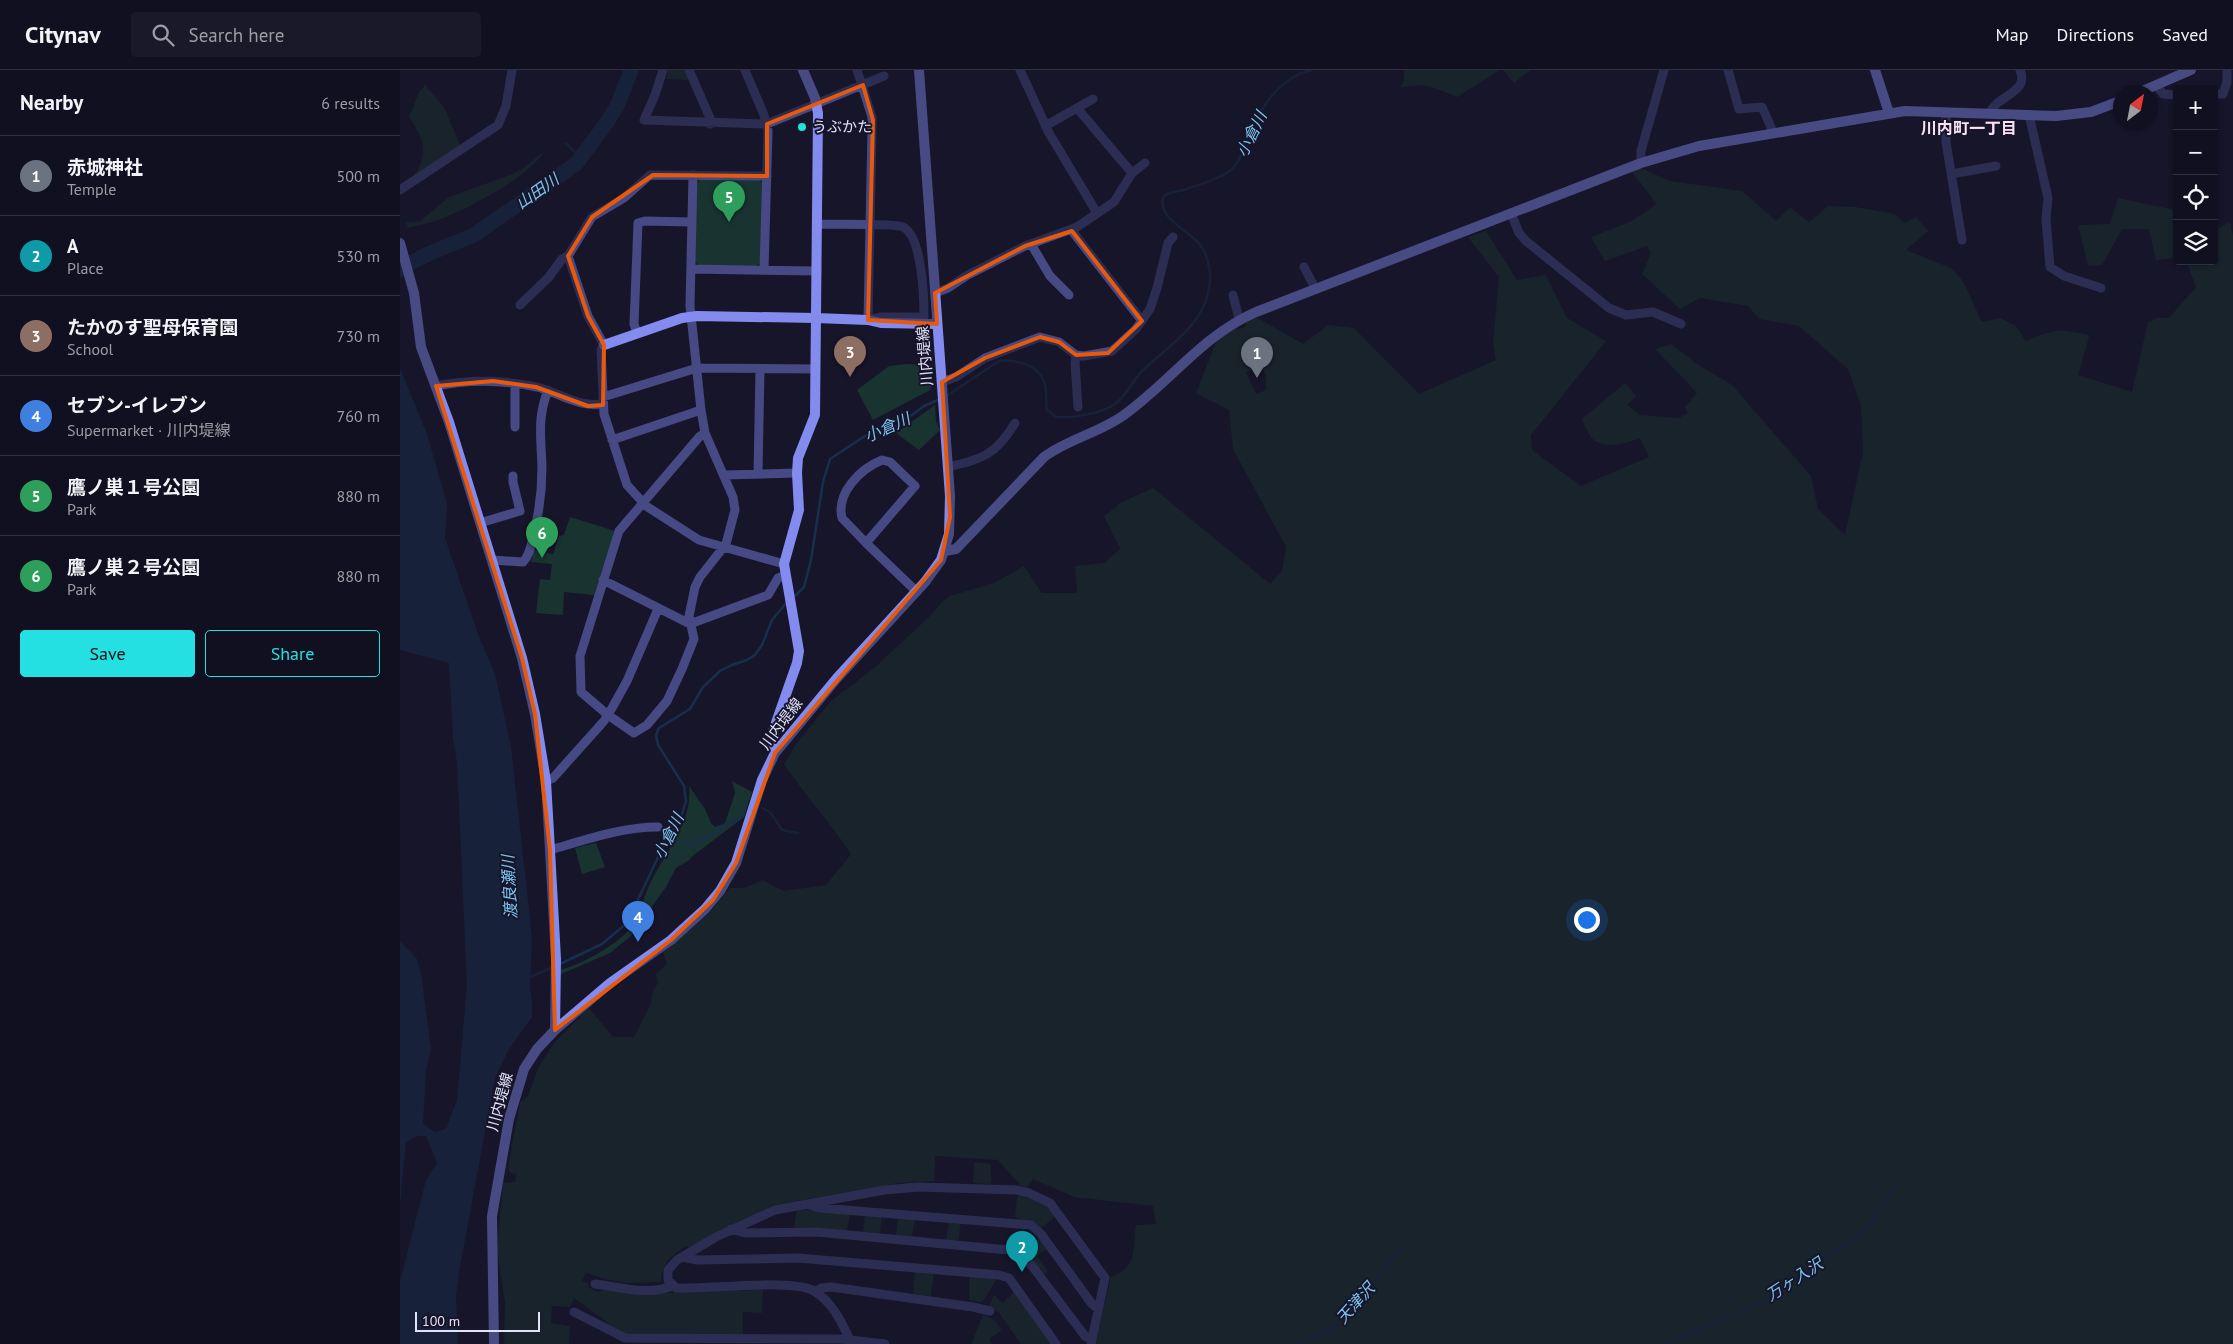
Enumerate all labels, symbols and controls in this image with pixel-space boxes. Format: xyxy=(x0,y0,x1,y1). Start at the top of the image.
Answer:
search box xyxy=(131,12,481,57)
text: Citynav xyxy=(25,19,101,50)
icon: search xyxy=(149,21,177,49)
text: Search here xyxy=(189,23,284,47)
text: Map xyxy=(1996,23,2028,46)
text: Directions xyxy=(2056,23,2134,46)
text: Saved xyxy=(2162,23,2208,46)
north arrow xyxy=(2113,85,2158,130)
map controls xyxy=(2173,85,2218,265)
button: + xyxy=(2173,85,2218,130)
text: Nearby xyxy=(20,89,83,116)
text: 6 results xyxy=(321,93,380,113)
water label: 小倉川 xyxy=(1231,106,1271,160)
place label: うぶかた xyxy=(812,117,872,136)
district label: 川内町一丁目 xyxy=(1921,118,2017,138)
marker: うぶかた xyxy=(796,121,808,133)
button: − xyxy=(2173,130,2218,175)
text: 赤城神社 xyxy=(67,155,143,179)
text: 1 xyxy=(31,166,41,186)
text: 500 m xyxy=(337,166,380,186)
water label: 山田川 xyxy=(512,168,564,213)
button: locate xyxy=(2173,175,2218,220)
text: Temple xyxy=(67,179,116,199)
pin: 5 xyxy=(713,181,745,222)
button: layers xyxy=(2173,220,2218,265)
text: A xyxy=(67,234,79,258)
text: 2 xyxy=(31,246,41,266)
text: 530 m xyxy=(337,246,380,266)
text: Place xyxy=(67,258,104,278)
text: たかのす聖母保育園 xyxy=(67,315,238,339)
street label: 川内堤線 xyxy=(912,325,937,387)
text: 3 xyxy=(31,326,41,346)
text: 730 m xyxy=(337,326,380,346)
pin: 3 xyxy=(834,336,866,377)
pin: 1 xyxy=(1241,337,1273,378)
text: School xyxy=(67,339,113,359)
text: セブン-イレブン xyxy=(67,393,207,417)
text: 4 xyxy=(31,406,41,426)
text: 760 m xyxy=(337,406,380,426)
water label: 小倉川 xyxy=(861,407,915,446)
text: Supermarket · 川内堤線 xyxy=(67,420,231,440)
text: 鷹ノ巣１号公園 xyxy=(67,475,200,499)
text: 5 xyxy=(31,486,41,506)
text: 880 m xyxy=(337,486,380,506)
text: Park xyxy=(67,499,96,519)
pin: 6 xyxy=(526,517,558,558)
text: 鷹ノ巣２号公園 xyxy=(67,555,200,579)
text: 6 xyxy=(31,566,41,586)
text: 880 m xyxy=(337,566,380,586)
text: Park xyxy=(67,579,96,599)
button: Save xyxy=(20,630,195,677)
button: Share xyxy=(205,630,380,677)
street label: 川内堤線 xyxy=(755,694,806,753)
water label: 小倉川 xyxy=(648,808,688,862)
water label: 渡良瀬川 xyxy=(497,853,521,919)
pin: 4 xyxy=(622,901,654,942)
your location xyxy=(1574,907,1600,933)
street label: 川内堤線 xyxy=(483,1070,516,1133)
pin: 2 xyxy=(1006,1231,1038,1272)
water label: 万ヶ入沢 xyxy=(1762,1252,1828,1305)
water label: 天津沢 xyxy=(1332,1277,1380,1328)
scale bar xyxy=(415,1309,540,1332)
text: 100 m xyxy=(422,1312,460,1330)

